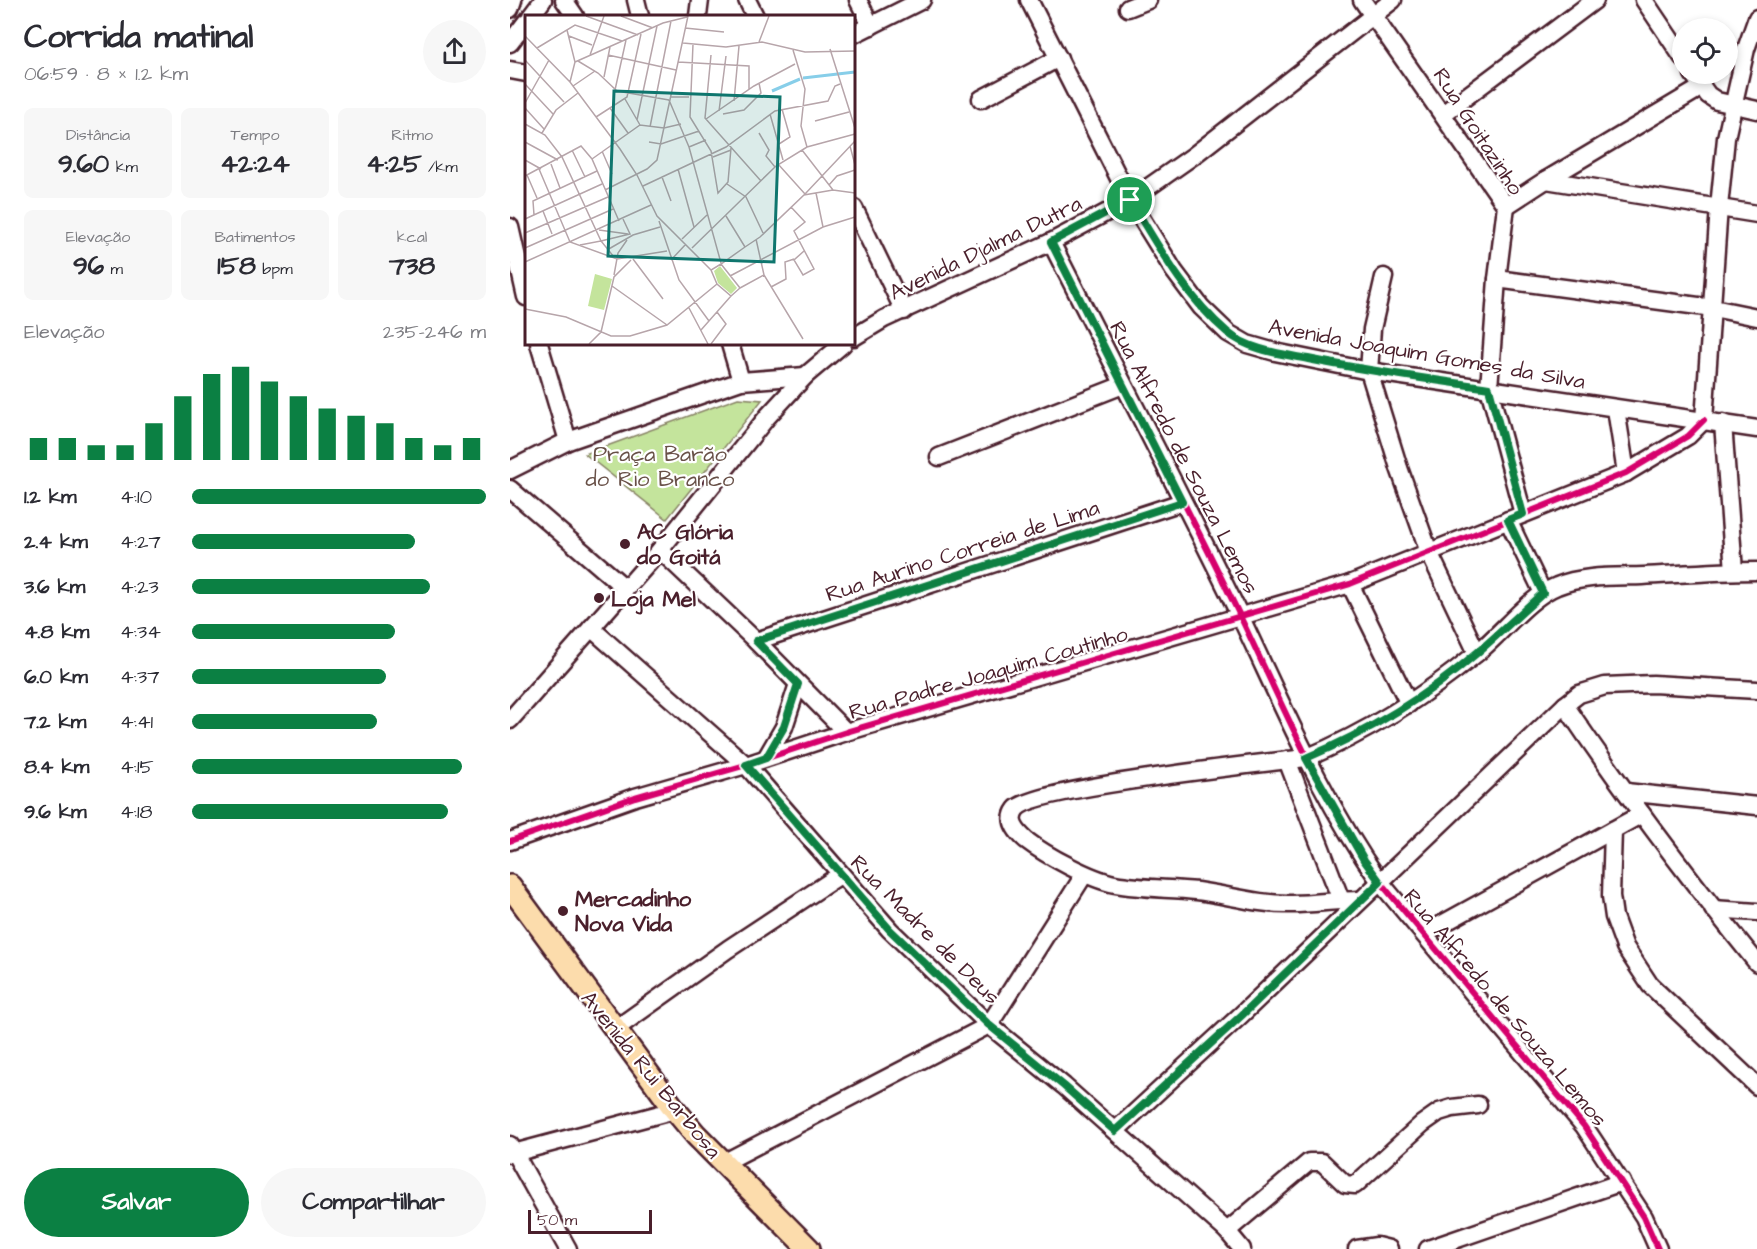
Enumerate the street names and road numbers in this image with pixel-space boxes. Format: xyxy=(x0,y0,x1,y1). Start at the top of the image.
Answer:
street label: Rua Goitazinho xyxy=(1425,62,1531,202)
street label: Avenida Djalma Dutra xyxy=(884,188,1087,308)
street label: Avenida Joaquim Gomes da Silva xyxy=(1266,311,1588,398)
street label: Rua Alfredo de Souza Lemos xyxy=(1101,316,1266,599)
street label: Rua Aurino Correia de Lima xyxy=(822,492,1103,610)
street label: Rua Padre Joaquim Coutinho xyxy=(845,619,1132,728)
street label: Rua Madre de Deus xyxy=(843,848,1007,1012)
street label: Rua Alfredo de Souza Lemos xyxy=(1396,882,1614,1134)
street label: Avenida Rui Barbosa xyxy=(573,984,728,1166)

